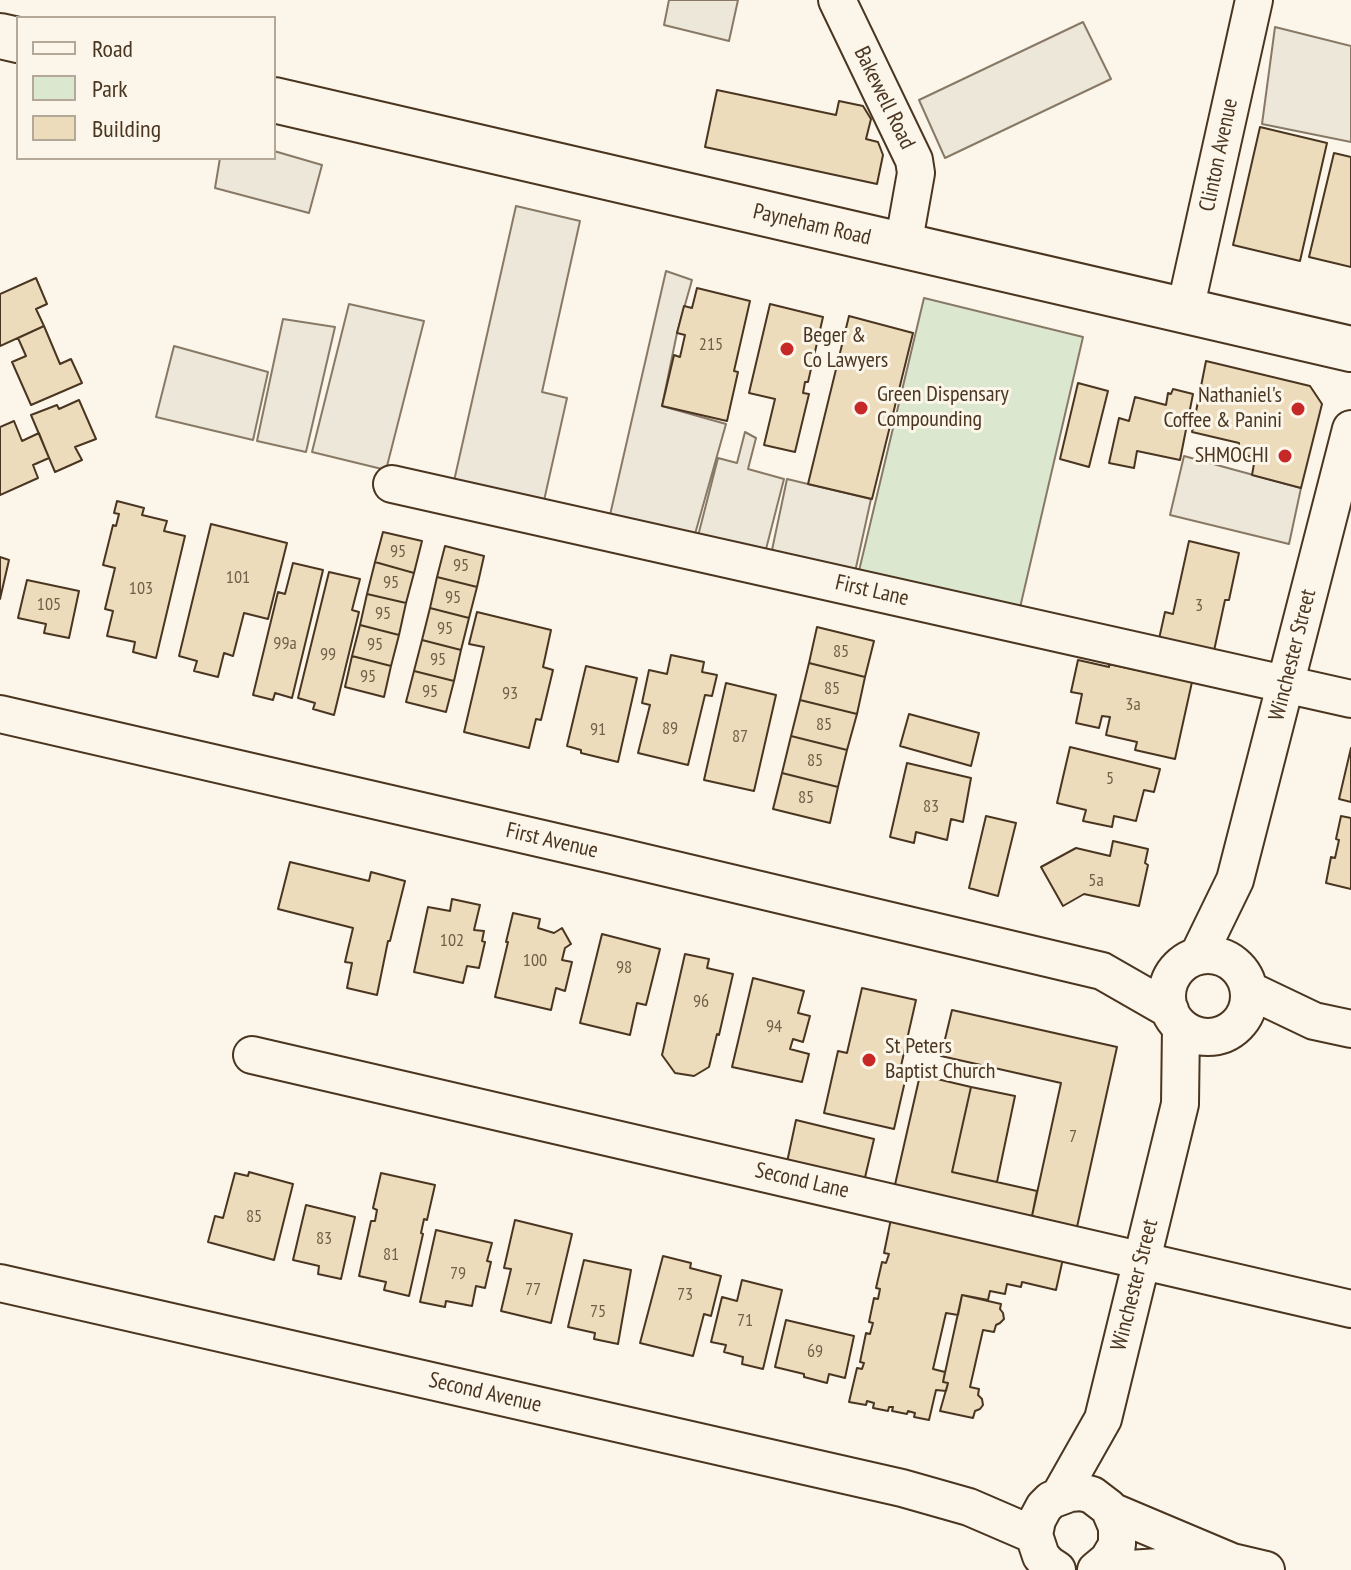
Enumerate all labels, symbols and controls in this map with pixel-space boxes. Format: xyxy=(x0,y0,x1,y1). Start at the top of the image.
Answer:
legend xyxy=(16,16,276,160)
text: Road xyxy=(92,33,133,64)
street label: Bakewell Road xyxy=(848,42,920,154)
text: Park xyxy=(92,73,128,104)
street label: Clinton Avenue xyxy=(1194,96,1244,214)
text: Building xyxy=(92,113,161,144)
street label: Payneham Road xyxy=(750,199,874,251)
place label: Beger & Co Lawyers xyxy=(803,323,888,374)
house number: 215 xyxy=(699,334,723,356)
marker: Beger & Co Lawyers xyxy=(778,340,796,358)
place label: Green Dispensary Compounding xyxy=(877,382,1009,434)
place label: Nathaniel's Coffee & Panini xyxy=(1163,383,1282,434)
marker: Green Dispensary Compounding xyxy=(852,399,870,417)
marker: Nathaniel's Coffee & Panini xyxy=(1289,400,1307,418)
place label: SHMOCHI xyxy=(1195,443,1269,469)
marker: SHMOCHI xyxy=(1276,447,1294,465)
house number: 95 xyxy=(390,541,406,563)
house number: 95 xyxy=(453,555,469,577)
house number: 101 xyxy=(226,567,250,589)
street label: First Lane xyxy=(833,570,911,612)
house number: 95 xyxy=(383,572,399,594)
house number: 103 xyxy=(129,578,153,600)
house number: 95 xyxy=(445,587,461,609)
street label: Winchester Street xyxy=(1264,587,1322,723)
house number: 105 xyxy=(37,594,61,616)
house number: 3 xyxy=(1195,595,1203,617)
house number: 95 xyxy=(375,603,391,625)
house number: 95 xyxy=(437,618,453,640)
house number: 99a xyxy=(273,633,297,655)
house number: 95 xyxy=(367,634,383,656)
house number: 85 xyxy=(833,641,849,663)
house number: 99 xyxy=(320,644,336,666)
house number: 95 xyxy=(430,649,446,671)
house number: 95 xyxy=(360,666,376,688)
house number: 85 xyxy=(824,678,840,700)
house number: 95 xyxy=(422,681,438,703)
house number: 93 xyxy=(502,683,518,705)
house number: 3a xyxy=(1125,694,1141,716)
house number: 85 xyxy=(816,714,832,736)
house number: 89 xyxy=(662,718,678,740)
house number: 91 xyxy=(590,719,606,741)
house number: 87 xyxy=(732,726,748,748)
house number: 85 xyxy=(807,750,823,772)
house number: 5 xyxy=(1106,768,1114,790)
house number: 85 xyxy=(798,787,814,809)
house number: 83 xyxy=(923,796,939,818)
street label: First Avenue xyxy=(503,818,601,864)
house number: 5a xyxy=(1088,870,1104,892)
house number: 102 xyxy=(440,930,464,952)
house number: 100 xyxy=(523,950,547,972)
house number: 98 xyxy=(616,957,632,979)
house number: 96 xyxy=(693,991,709,1013)
house number: 94 xyxy=(766,1016,782,1038)
place label: St Peters Baptist Church xyxy=(885,1034,996,1086)
marker: St Peters Baptist Church xyxy=(860,1051,878,1069)
house number: 7 xyxy=(1069,1126,1077,1148)
street label: Second Lane xyxy=(753,1157,851,1205)
house number: 85 xyxy=(246,1206,262,1228)
street label: Winchester Street xyxy=(1106,1217,1164,1353)
house number: 83 xyxy=(316,1228,332,1250)
house number: 81 xyxy=(383,1244,399,1266)
house number: 79 xyxy=(450,1263,466,1285)
house number: 77 xyxy=(525,1279,541,1301)
house number: 73 xyxy=(677,1284,693,1306)
house number: 75 xyxy=(590,1301,606,1323)
house number: 71 xyxy=(737,1310,753,1332)
house number: 69 xyxy=(807,1341,823,1363)
street label: Second Avenue xyxy=(426,1367,544,1419)

